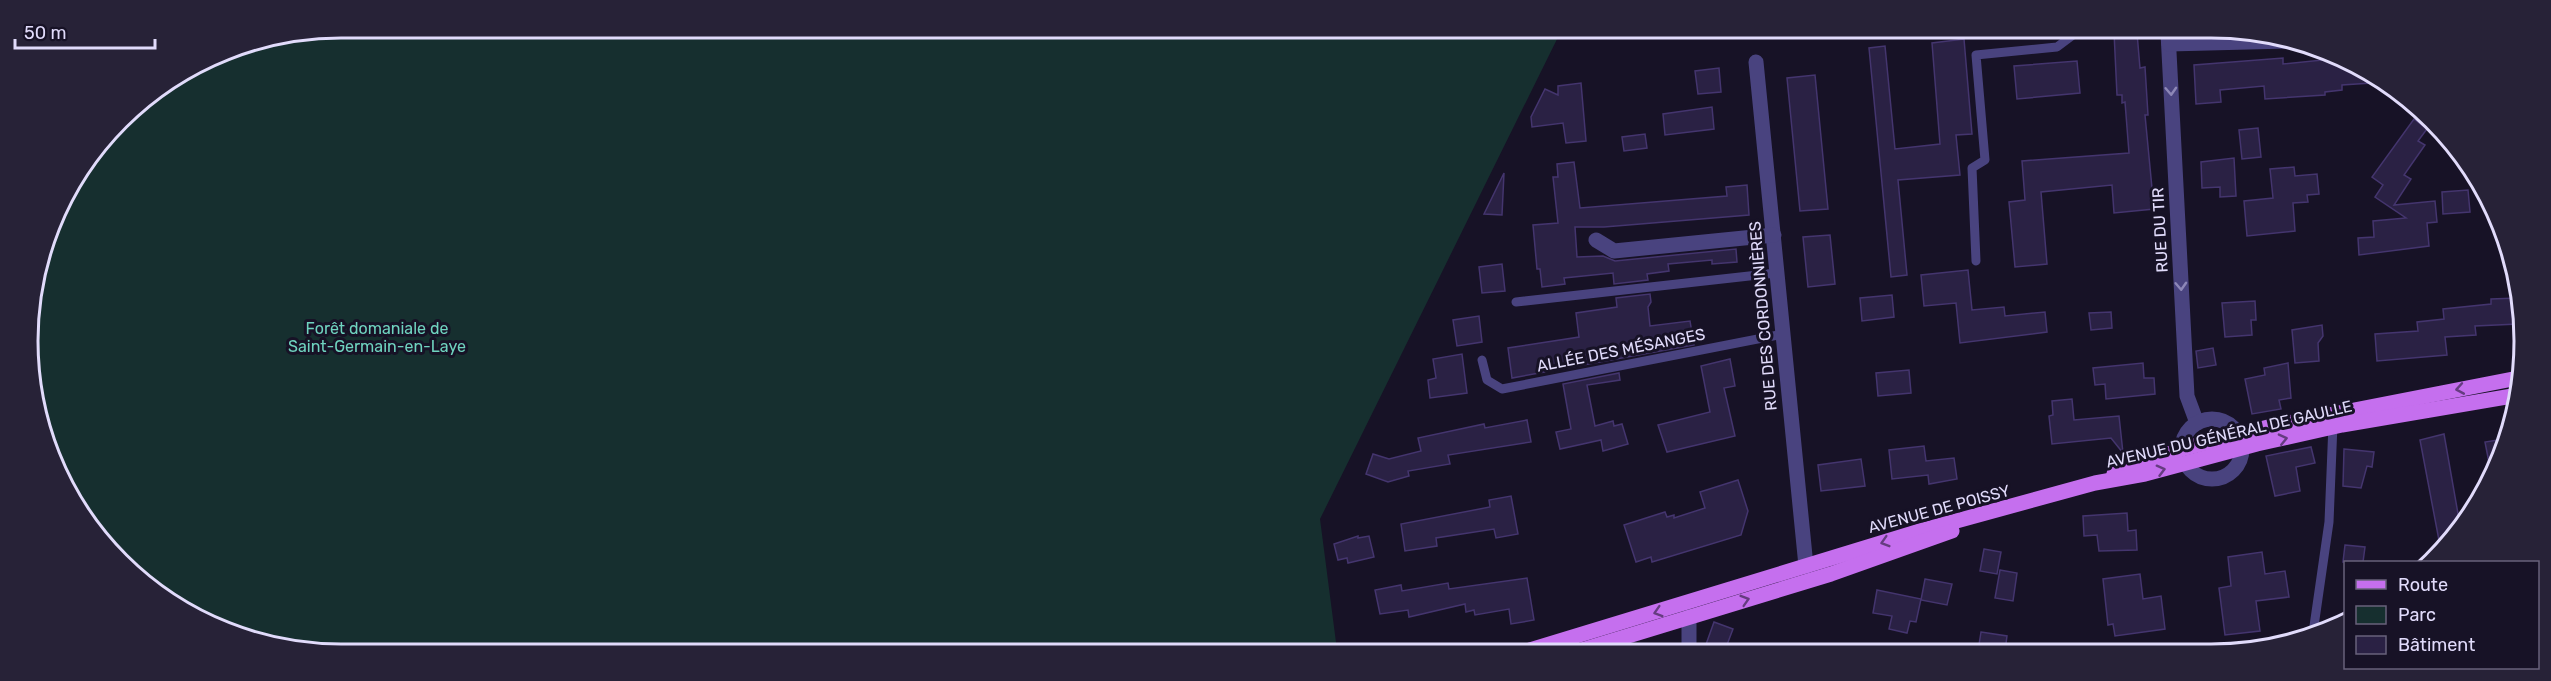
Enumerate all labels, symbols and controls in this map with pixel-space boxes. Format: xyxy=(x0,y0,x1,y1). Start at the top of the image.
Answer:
scale bar xyxy=(15,12,154,50)
text: 50 m xyxy=(24,22,67,44)
one-way arrow xyxy=(2165,87,2178,96)
street label: RUE DU TIR xyxy=(2148,187,2172,273)
street label: RUE DES CORDONNIÈRES xyxy=(1745,220,1781,412)
one-way arrow xyxy=(2175,281,2188,290)
park label: Forêt domaniale de Saint-Germain-en-Laye xyxy=(288,319,466,356)
street label: ALLÉE DES MÉSANGES xyxy=(1535,324,1707,376)
one-way arrow xyxy=(2456,382,2465,394)
street label: AVENUE DU GÉNÉRAL DE GAULLE xyxy=(2104,396,2354,472)
one-way arrow xyxy=(2278,433,2288,446)
one-way arrow xyxy=(2155,465,2166,477)
street label: AVENUE DE POISSY xyxy=(1866,481,2012,537)
one-way arrow xyxy=(1880,535,1890,547)
legend xyxy=(2344,561,2539,669)
text: Route xyxy=(2398,574,2448,596)
one-way arrow xyxy=(1739,595,1750,607)
text: Parc xyxy=(2398,604,2436,626)
one-way arrow xyxy=(1653,605,1664,617)
text: Bâtiment xyxy=(2398,634,2475,656)

